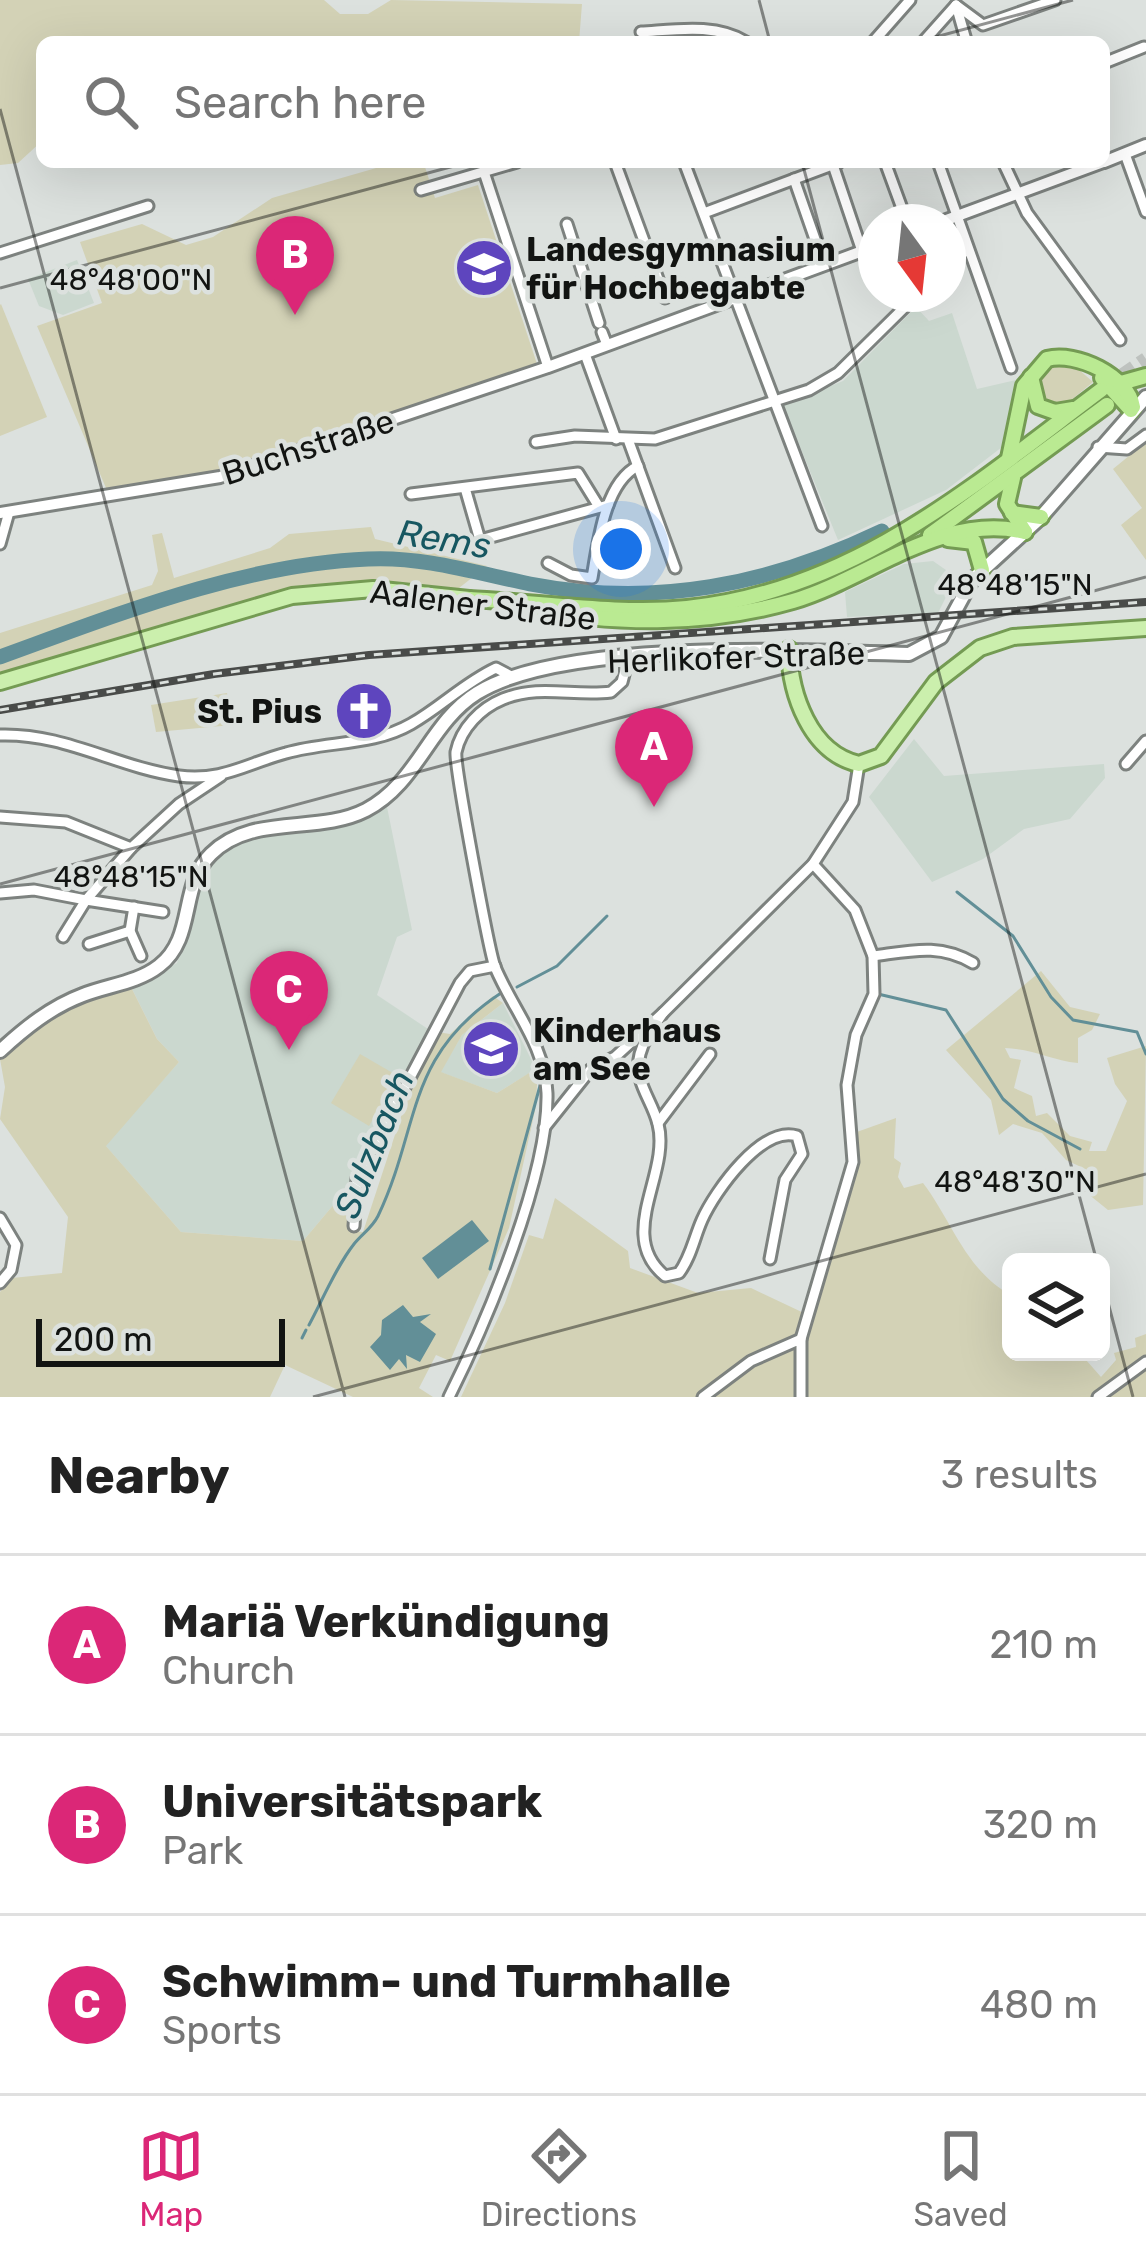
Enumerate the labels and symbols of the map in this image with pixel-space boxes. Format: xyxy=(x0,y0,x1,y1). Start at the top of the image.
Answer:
north arrow xyxy=(858,204,966,312)
pin: B xyxy=(256,216,334,315)
place label: Landesgymnasium für Hochbegabte xyxy=(526,230,836,307)
school or university icon: Landesgymnasium für Hochbegabte xyxy=(453,237,515,299)
text: 48°48'00"N xyxy=(50,262,212,298)
street label: Buchstraße xyxy=(217,401,399,493)
water label: Rems xyxy=(394,510,494,568)
your location xyxy=(591,519,651,579)
text: 48°48'15"N xyxy=(937,567,1093,603)
street label: Aalener Straße xyxy=(368,572,598,638)
street label: Herlikofer Straße xyxy=(606,633,866,681)
church icon: St. Pius xyxy=(333,680,395,742)
place label: St. Pius xyxy=(197,692,322,731)
pin: A xyxy=(615,708,693,807)
text: 48°48'15"N xyxy=(53,859,209,895)
pin: C xyxy=(250,951,328,1050)
place label: Kinderhaus am See xyxy=(533,1011,721,1088)
school or university icon: Kinderhaus am See xyxy=(460,1018,522,1080)
water label: Sulzbach xyxy=(325,1064,423,1224)
text: 48°48'30"N xyxy=(934,1164,1096,1200)
scale bar xyxy=(36,1313,285,1366)

